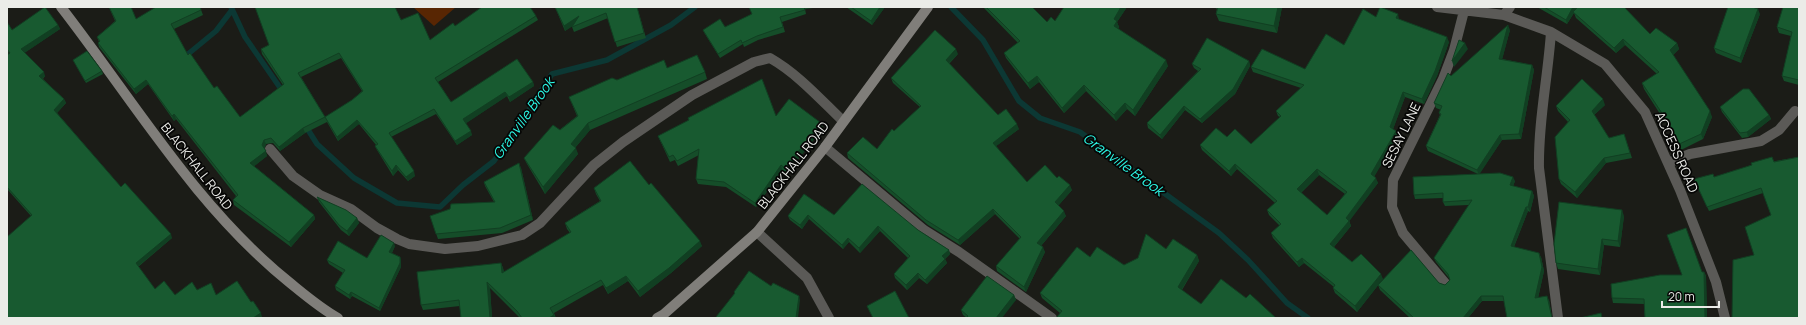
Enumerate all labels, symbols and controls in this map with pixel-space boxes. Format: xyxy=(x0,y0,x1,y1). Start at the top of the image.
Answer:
water label: Granville Brook xyxy=(488,72,559,163)
street label: SESAY LANE xyxy=(1377,99,1425,171)
street label: ACCESS ROAD xyxy=(1651,109,1703,196)
street label: BLACKHALL ROAD xyxy=(753,117,833,212)
street label: BLACKHALL ROAD xyxy=(157,119,237,214)
water label: Granville Brook xyxy=(1080,128,1170,201)
scale bar xyxy=(1662,283,1719,309)
text: 20 m xyxy=(1668,288,1695,305)

